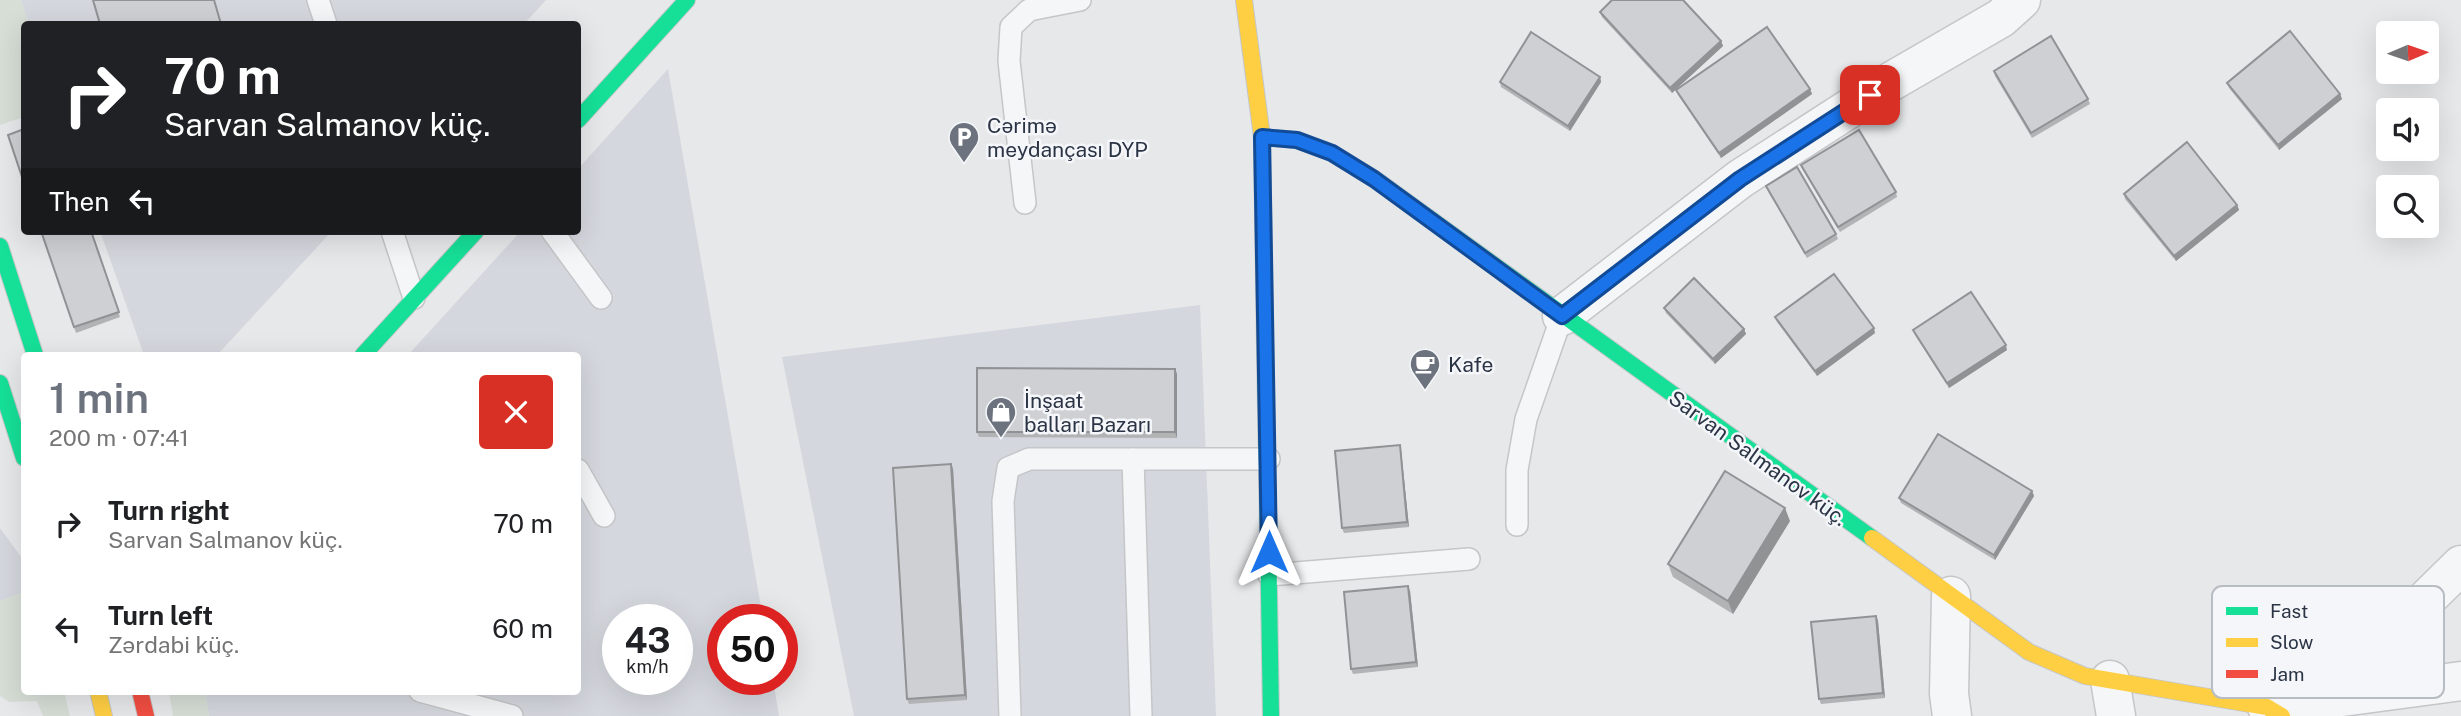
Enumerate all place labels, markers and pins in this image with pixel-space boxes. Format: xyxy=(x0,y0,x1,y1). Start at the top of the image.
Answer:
pin xyxy=(1840,65,1900,125)
place label: Cərimə meydançası DYP xyxy=(987,113,1148,162)
parking icon: Cərimə meydançası DYP xyxy=(947,120,981,164)
cafe icon: Kafe xyxy=(1408,347,1442,391)
place label: Kafe xyxy=(1448,352,1494,377)
place label: İnşaat balları Bazarı xyxy=(1024,388,1151,437)
shop icon: İnşaat balları Bazarı xyxy=(984,395,1018,439)

